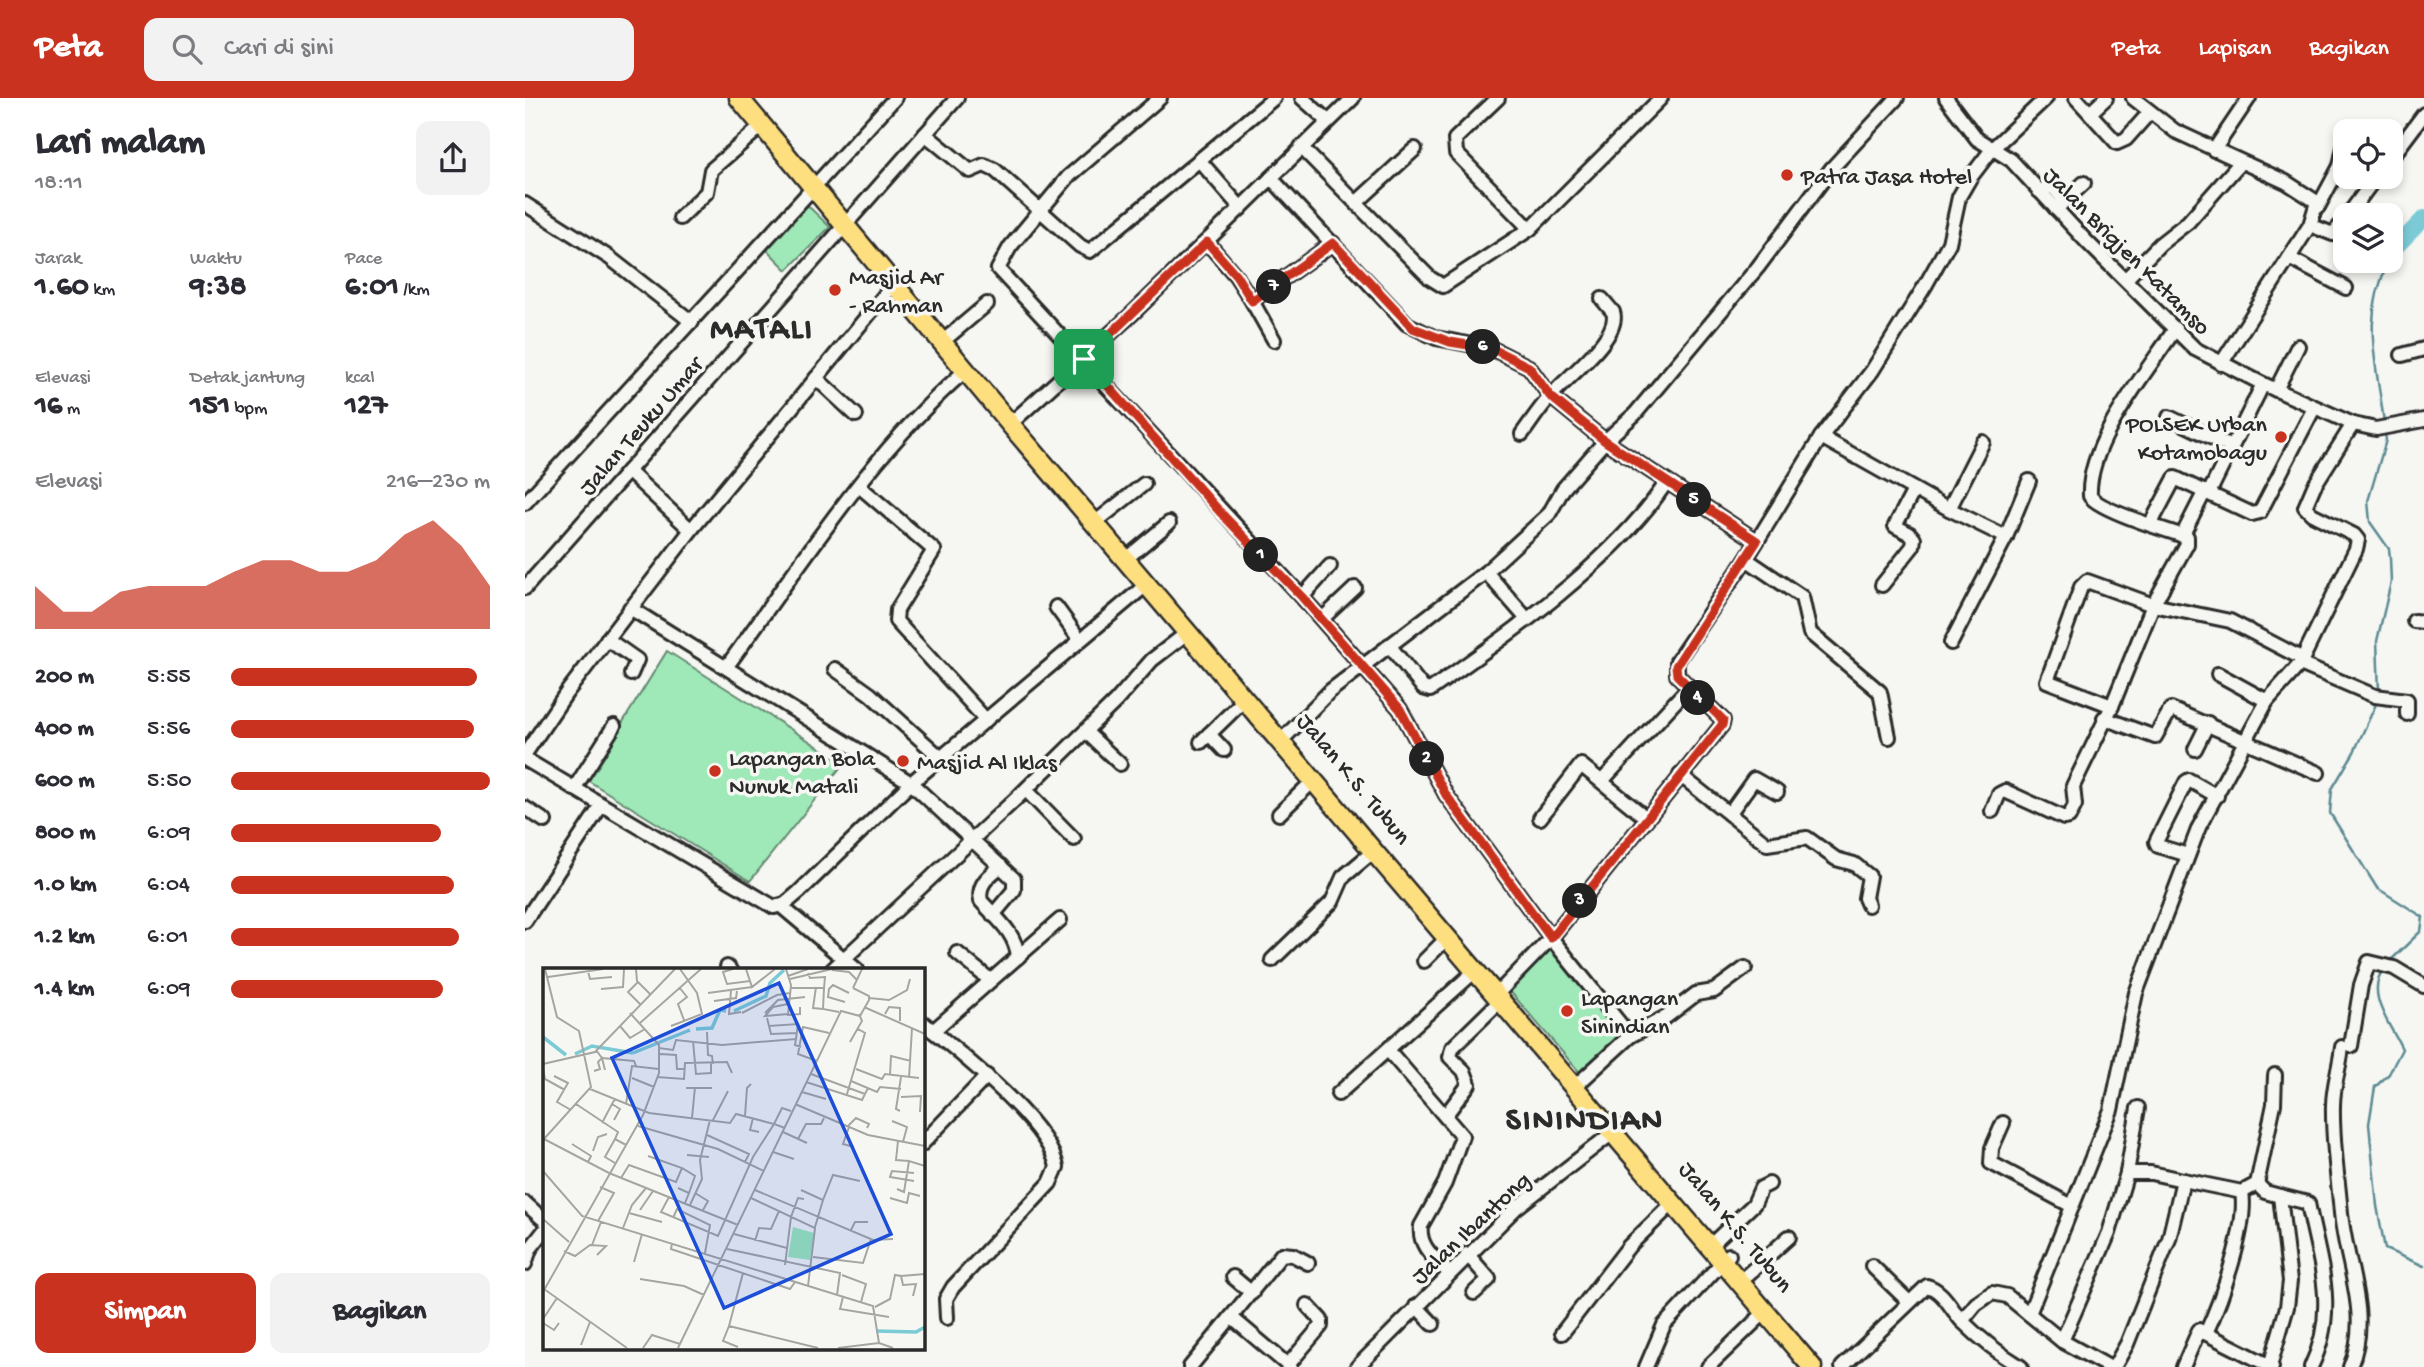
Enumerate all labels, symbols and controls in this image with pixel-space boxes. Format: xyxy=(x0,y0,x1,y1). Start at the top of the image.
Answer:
search box xyxy=(144,18,634,81)
text: Peta xyxy=(35,30,102,68)
icon: search xyxy=(168,30,206,68)
text: Cari di sini xyxy=(224,34,334,65)
text: Peta xyxy=(2112,35,2160,64)
text: Lapisan xyxy=(2198,35,2271,64)
text: Bagikan xyxy=(2309,35,2389,64)
map controls xyxy=(2333,119,2403,273)
button: locate xyxy=(2333,119,2403,189)
button: share xyxy=(416,121,490,195)
text: Lari malam xyxy=(35,122,205,166)
street label: Jalan Brigjen Katamso xyxy=(2035,162,2216,343)
place label: Patra Jasa Hotel xyxy=(1800,164,1972,193)
marker: Patra Jasa Hotel xyxy=(1779,167,1795,183)
text: 18:11 xyxy=(35,170,83,197)
button: layers xyxy=(2333,203,2403,273)
text: Jarak xyxy=(35,248,81,271)
text: Waktu xyxy=(190,248,242,271)
text: Pace xyxy=(345,248,382,271)
place label: Masjid Ar - Rahman xyxy=(849,265,945,322)
pin: 7 xyxy=(1257,270,1291,304)
text: 1.60 xyxy=(35,271,89,306)
text: 9:38 xyxy=(190,271,246,306)
text: 6:01 xyxy=(345,271,399,306)
text: 7 xyxy=(1269,275,1278,298)
text: km xyxy=(89,279,115,302)
text: /km xyxy=(399,279,430,302)
marker: Masjid Ar - Rahman xyxy=(827,282,843,298)
district label: MATALI xyxy=(710,312,814,350)
pin xyxy=(1054,329,1114,389)
pin: 6 xyxy=(1465,330,1501,364)
text: 6 xyxy=(1478,335,1487,358)
icon: arrive xyxy=(1065,340,1103,378)
street label: Jalan Teuku Umar xyxy=(574,350,713,503)
text: Elevasi xyxy=(35,367,91,390)
text: Detak jantung xyxy=(190,367,305,390)
text: kcal xyxy=(345,367,375,390)
text: 16 xyxy=(35,390,62,425)
text: 151 xyxy=(190,390,230,425)
text: 127 xyxy=(345,390,387,425)
text: m xyxy=(62,398,80,421)
text: bpm xyxy=(230,398,267,421)
place label: POLSEK Urban Kotamobagu xyxy=(2125,412,2268,469)
marker: POLSEK Urban Kotamobagu xyxy=(2273,429,2289,445)
text: Elevasi xyxy=(35,469,103,496)
text: 216–230 m xyxy=(386,469,490,496)
pin: 5 xyxy=(1677,482,1711,518)
text: 5 xyxy=(1689,488,1699,511)
pin: 1 xyxy=(1243,538,1279,573)
text: 1 xyxy=(1257,543,1264,566)
text: 200 m xyxy=(35,664,94,691)
text: 5:55 xyxy=(147,664,191,691)
pin: 4 xyxy=(1681,680,1715,716)
text: 4 xyxy=(1693,686,1702,709)
street label: Jalan K.S. Tubun xyxy=(1289,709,1416,852)
text: 400 m xyxy=(35,716,94,743)
text: 5:56 xyxy=(147,716,190,743)
pin: 2 xyxy=(1409,742,1445,776)
place label: Lapangan Bola Nunuk Matali xyxy=(729,746,876,803)
text: 2 xyxy=(1422,747,1431,770)
place label: Masjid Al Iklas xyxy=(917,750,1058,779)
marker: Masjid Al Iklas xyxy=(895,753,911,769)
marker: Lapangan Bola Nunuk Matali xyxy=(707,763,723,779)
text: 600 m xyxy=(35,768,95,795)
text: 5:50 xyxy=(147,768,191,795)
text: 800 m xyxy=(35,820,96,847)
text: 6:09 xyxy=(147,820,190,847)
text: 1.0 km xyxy=(35,872,97,899)
text: 6:04 xyxy=(147,872,190,899)
pin: 3 xyxy=(1563,884,1597,918)
text: 3 xyxy=(1575,889,1584,912)
text: 1.2 km xyxy=(35,924,95,951)
text: 6:01 xyxy=(147,924,188,951)
inset map xyxy=(543,968,924,1350)
text: 1.4 km xyxy=(35,976,94,1003)
text: 6:09 xyxy=(147,976,190,1003)
place label: Lapangan Sinindian xyxy=(1581,986,1679,1043)
marker: Lapangan Sinindian xyxy=(1559,1003,1575,1019)
district label: SININDIAN xyxy=(1506,1103,1664,1141)
street label: Jalan K.S. Tubun xyxy=(1671,1157,1798,1300)
street label: Jalan Ibantong xyxy=(1407,1167,1538,1292)
button: Simpan xyxy=(35,1273,256,1353)
button: Bagikan xyxy=(270,1273,490,1353)

